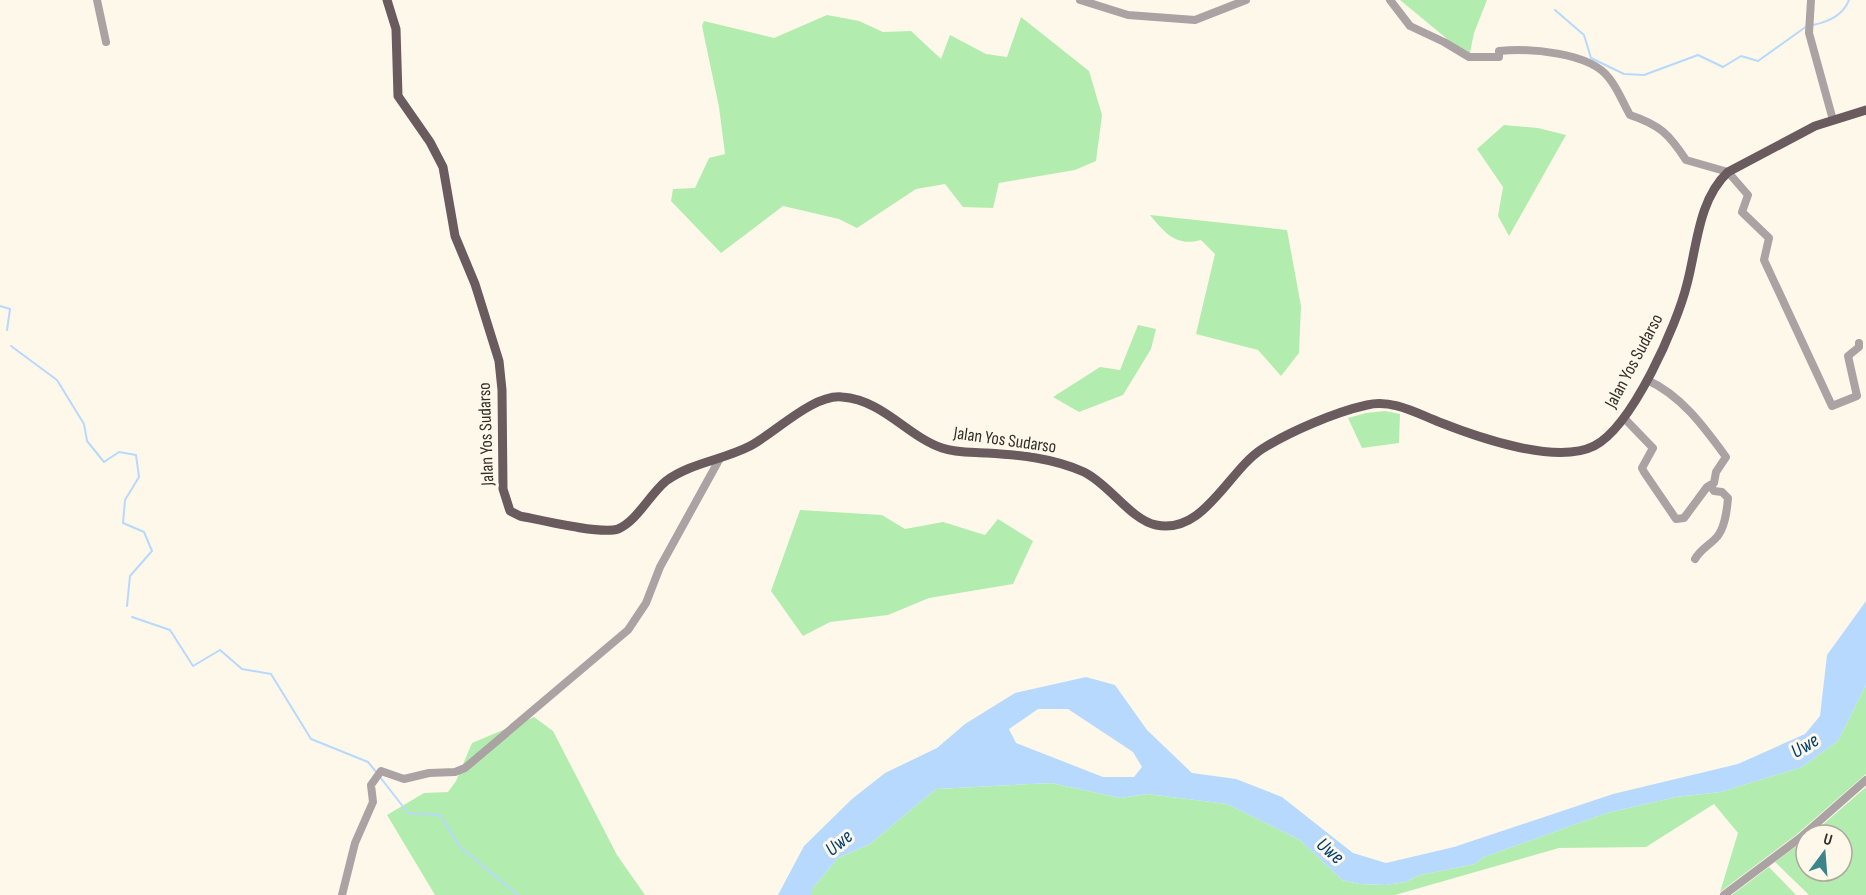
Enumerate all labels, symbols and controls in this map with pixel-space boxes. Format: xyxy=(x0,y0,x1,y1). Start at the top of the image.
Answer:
street label: Jalan Yos Sudarso xyxy=(1600,310,1668,412)
street label: Jalan Yos Sudarso xyxy=(474,382,498,487)
street label: Jalan Yos Sudarso xyxy=(951,422,1058,458)
water label: Uwe xyxy=(1787,728,1824,764)
north arrow xyxy=(1794,823,1854,883)
water label: Uwe xyxy=(820,825,858,861)
text: U xyxy=(1821,830,1834,850)
water label: Uwe xyxy=(1311,833,1349,870)

